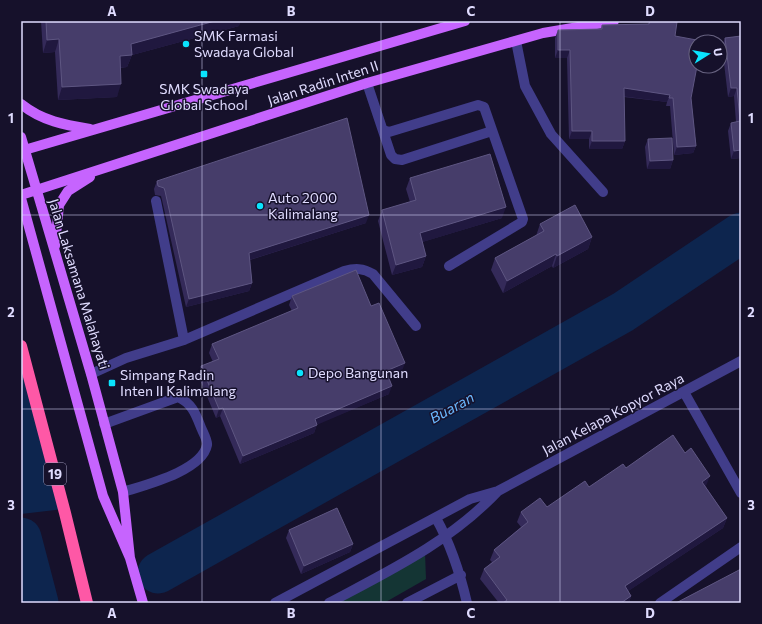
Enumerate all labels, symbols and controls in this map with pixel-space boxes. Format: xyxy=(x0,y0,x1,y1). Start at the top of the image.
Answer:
text: A xyxy=(107,3,117,19)
text: B xyxy=(287,3,296,19)
text: C xyxy=(467,3,476,19)
text: D xyxy=(645,3,655,19)
place label: SMK Farmasi Swadaya Global xyxy=(194,27,294,60)
north arrow xyxy=(688,34,728,74)
marker: SMK Farmasi Swadaya Global xyxy=(181,39,191,49)
text: U xyxy=(711,47,725,57)
street label: Jalan Radin Inten II xyxy=(265,57,380,108)
marker: SMK Swadaya Global School xyxy=(199,69,209,79)
place label: SMK Swadaya Global School xyxy=(159,80,249,113)
text: 1 xyxy=(8,110,14,126)
text: 1 xyxy=(748,110,754,126)
place label: Auto 2000 Kalimalang xyxy=(268,189,338,222)
street label: Jalan Laksamana Malahayati xyxy=(45,196,114,371)
marker: Auto 2000 Kalimalang xyxy=(255,201,265,211)
text: 2 xyxy=(7,304,15,320)
text: 2 xyxy=(747,304,755,320)
place label: Depo Bangunan xyxy=(308,364,408,381)
place label: Simpang Radin Inten II Kalimalang xyxy=(120,366,236,399)
marker: Depo Bangunan xyxy=(295,368,305,378)
street label: Jalan Kelapa Kopyor Raya xyxy=(539,369,687,458)
marker: Simpang Radin Inten II Kalimalang xyxy=(107,378,117,388)
water label: Buaran xyxy=(426,388,477,427)
road number: 19 xyxy=(44,463,66,485)
text: 3 xyxy=(7,497,15,513)
text: 3 xyxy=(747,497,755,513)
text: A xyxy=(107,605,117,621)
text: B xyxy=(287,605,296,621)
text: C xyxy=(467,605,476,621)
text: D xyxy=(645,605,655,621)

